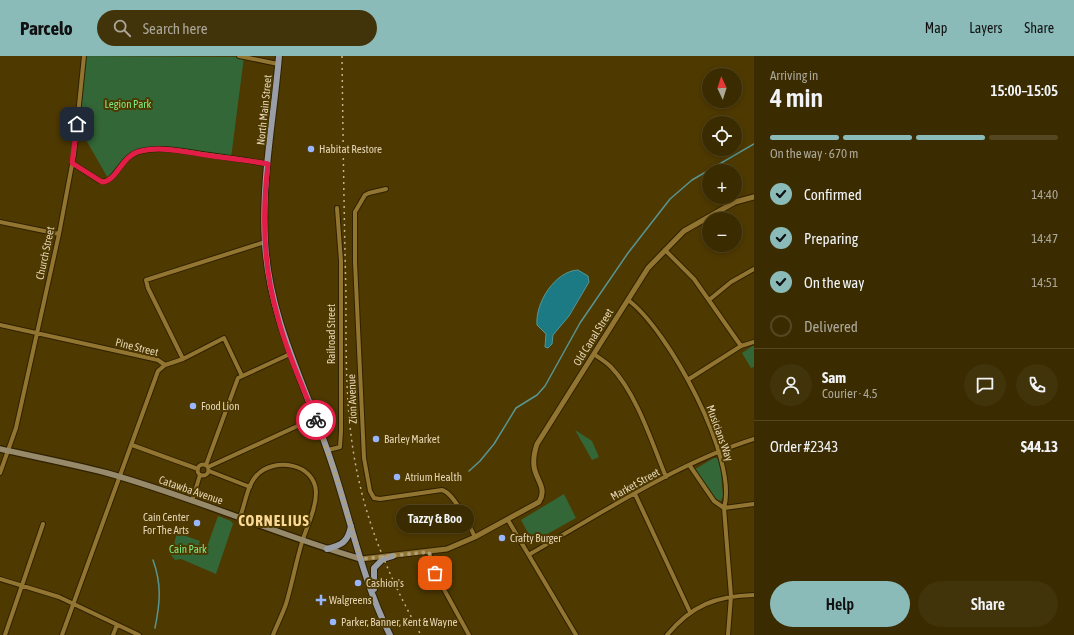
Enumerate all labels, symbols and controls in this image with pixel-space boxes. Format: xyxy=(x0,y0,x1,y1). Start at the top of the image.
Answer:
search box xyxy=(97,10,377,46)
text: Parcelo xyxy=(20,17,73,39)
icon: search xyxy=(111,17,133,39)
text: Search here xyxy=(143,20,208,37)
text: Map xyxy=(925,20,947,36)
text: Layers xyxy=(969,20,1002,36)
text: Share xyxy=(1024,20,1054,36)
north arrow xyxy=(702,68,742,108)
map controls xyxy=(702,68,742,252)
text: Arriving in xyxy=(770,68,818,83)
street label: North Main Street xyxy=(254,74,274,146)
text: 15:00–15:05 xyxy=(990,82,1058,99)
text: 4 min xyxy=(770,83,823,113)
park label: Legion Park xyxy=(105,98,152,110)
pin xyxy=(60,107,94,141)
icon: home xyxy=(66,113,88,135)
button: locate xyxy=(702,116,742,156)
place label: Habitat Restore xyxy=(319,143,382,155)
marker: Habitat Restore xyxy=(306,144,316,154)
text: On the way · 670 m xyxy=(770,146,858,161)
button: + xyxy=(702,164,742,204)
icon: check xyxy=(770,183,792,205)
text: Confirmed xyxy=(804,186,862,203)
text: 14:40 xyxy=(1031,187,1058,202)
button: − xyxy=(702,212,742,252)
street label: Church Street xyxy=(34,225,56,281)
icon: check xyxy=(770,227,792,249)
text: Preparing xyxy=(804,230,858,247)
text: 14:47 xyxy=(1031,231,1058,246)
icon: check xyxy=(770,271,792,293)
text: On the way xyxy=(804,274,865,291)
text: 14:51 xyxy=(1031,275,1058,290)
street label: Railroad Street xyxy=(325,304,337,364)
street label: Old Canal Street xyxy=(571,306,615,368)
text: Delivered xyxy=(804,318,858,335)
street label: Pine Street xyxy=(114,336,160,358)
button: person xyxy=(770,364,812,406)
button: chat xyxy=(964,364,1006,406)
button: phone xyxy=(1016,364,1058,406)
text: Sam xyxy=(822,369,846,386)
street label: Zion Avenue xyxy=(345,374,359,424)
text: Courier · 4.5 xyxy=(822,386,878,401)
place label: Food Lion xyxy=(201,400,240,412)
courier xyxy=(296,400,336,440)
marker: Food Lion xyxy=(188,401,198,411)
street label: Musicians Way xyxy=(704,403,736,463)
icon: bike xyxy=(305,409,327,431)
place label: Barley Market xyxy=(384,433,440,445)
marker: Barley Market xyxy=(371,434,381,444)
text: Order #2343 xyxy=(770,438,838,455)
text: $44.13 xyxy=(1021,438,1058,455)
street label: Market Street xyxy=(608,466,662,502)
place label: Atrium Health xyxy=(405,471,462,483)
marker: Atrium Health xyxy=(392,472,402,482)
street label: Catawba Avenue xyxy=(157,473,225,507)
callout: Tazzy & Boo xyxy=(396,505,474,533)
place label: Cain Center For The Arts xyxy=(143,511,190,536)
text: Tazzy & Boo xyxy=(408,511,462,526)
district label: CORNELIUS xyxy=(238,512,310,529)
marker: Cain Center For The Arts xyxy=(192,518,202,528)
place label: Crafty Burger xyxy=(510,532,562,544)
marker: Crafty Burger xyxy=(497,533,507,543)
park label: Cain Park xyxy=(169,543,207,555)
pin xyxy=(418,556,452,590)
icon: bag xyxy=(424,562,446,584)
place label: Cashion's xyxy=(366,577,404,589)
marker: Cashion's xyxy=(353,578,363,588)
button: Help xyxy=(770,581,910,627)
button: Share xyxy=(918,581,1058,627)
place label: Walgreens xyxy=(329,594,372,606)
marker: Walgreens xyxy=(316,595,326,605)
place label: Parker, Banner, Kent & Wayne xyxy=(341,616,457,628)
marker: Parker, Banner, Kent & Wayne xyxy=(328,617,338,627)

